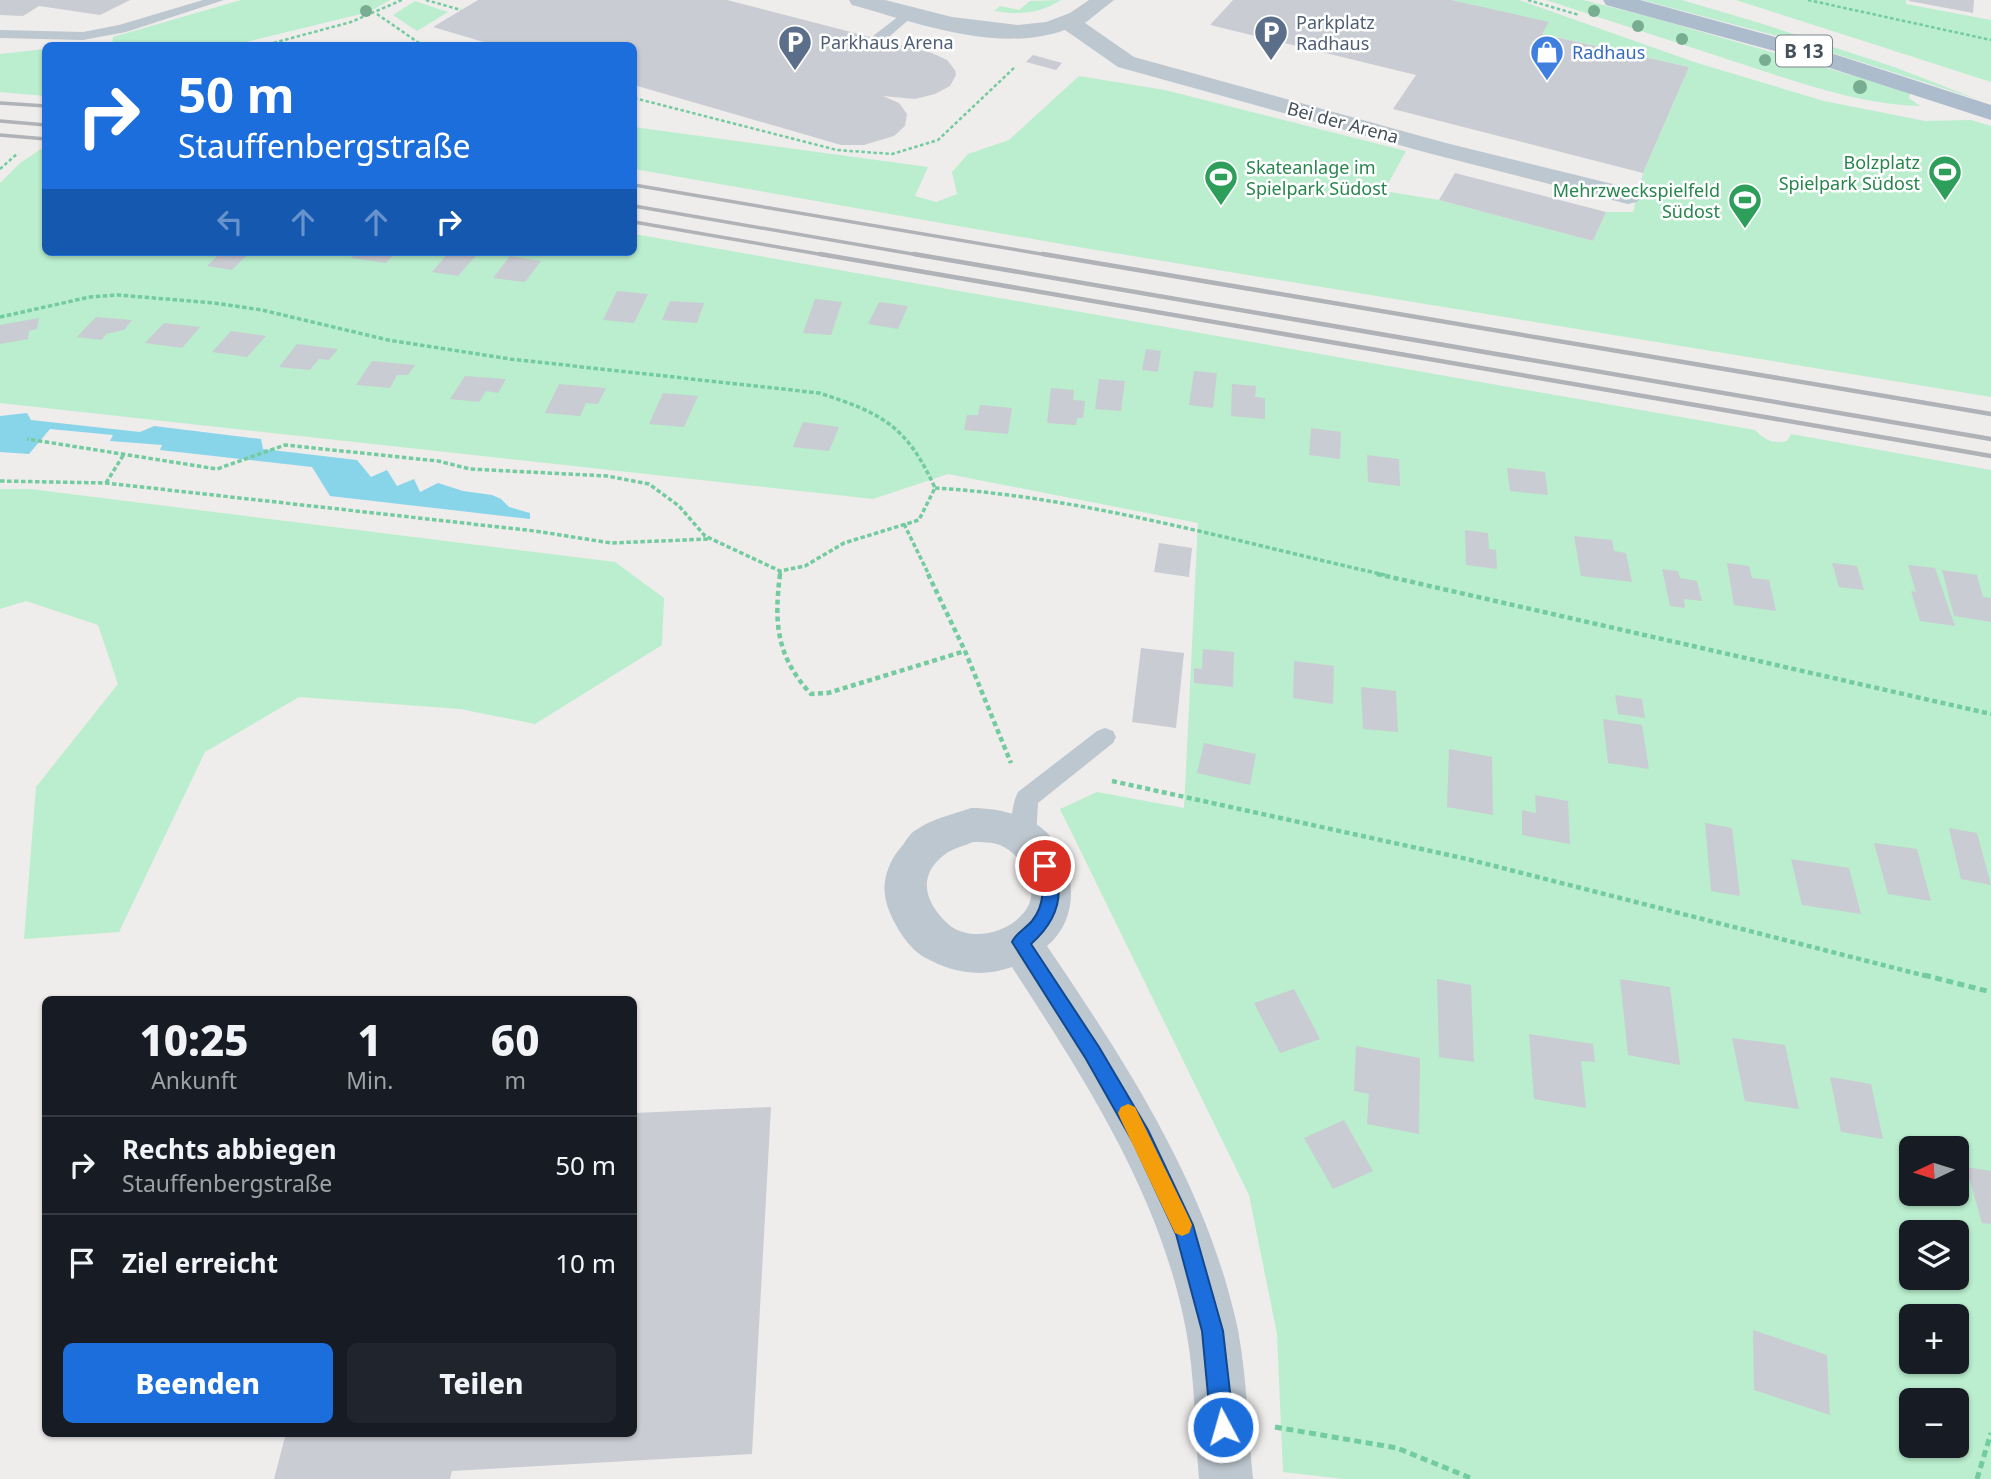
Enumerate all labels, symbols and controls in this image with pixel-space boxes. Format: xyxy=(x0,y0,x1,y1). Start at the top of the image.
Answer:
place label: Parkplatz Radhaus xyxy=(1296,10,1375,55)
parking icon: Parkplatz Radhaus xyxy=(1252,13,1290,62)
parking icon: Parkhaus Arena xyxy=(776,23,814,72)
place label: Parkhaus Arena xyxy=(820,30,954,54)
shop icon: Radhaus xyxy=(1528,33,1566,82)
road number: B 13 xyxy=(1776,36,1832,66)
place label: Radhaus xyxy=(1572,40,1645,64)
text: 50 m xyxy=(178,61,295,127)
icon: right xyxy=(63,70,154,161)
street label: Bei der Arena xyxy=(1285,96,1401,148)
text: Stauffenbergstraße xyxy=(178,124,471,167)
place label: Bolzplatz Spielpark Südost xyxy=(1779,150,1920,195)
sports icon: Bolzplatz Spielpark Südost xyxy=(1926,153,1964,202)
place label: Skateanlage im Spielpark Südost xyxy=(1246,155,1388,200)
sports icon: Skateanlage im Spielpark Südost xyxy=(1202,158,1240,207)
place label: Mehrzweckspielfeld Südost xyxy=(1553,178,1720,223)
sports icon: Mehrzweckspielfeld Südost xyxy=(1726,181,1764,230)
icon: left xyxy=(211,203,249,241)
icon: ahead xyxy=(284,203,322,241)
icon: ahead xyxy=(357,203,395,241)
icon: right xyxy=(430,203,468,241)
pin xyxy=(1015,836,1075,896)
icon: arrive xyxy=(1026,847,1064,885)
text: 10:25 xyxy=(140,1011,249,1068)
text: 1 xyxy=(358,1011,382,1068)
text: 60 xyxy=(491,1011,539,1068)
text: Ankunft xyxy=(151,1064,237,1096)
text: Min. xyxy=(346,1064,393,1096)
text: m xyxy=(504,1064,526,1096)
text: Rechts abbiegen xyxy=(122,1131,337,1167)
north arrow xyxy=(1899,1136,1969,1206)
map controls xyxy=(1899,1136,1969,1458)
icon: right xyxy=(63,1146,101,1184)
text: 50 m xyxy=(555,1147,616,1183)
text: Stauffenbergstraße xyxy=(122,1167,332,1199)
button: layers xyxy=(1899,1220,1969,1290)
icon: arrive xyxy=(63,1244,101,1282)
text: Ziel erreicht xyxy=(122,1245,278,1281)
text: 10 m xyxy=(555,1245,616,1281)
button: + xyxy=(1899,1304,1969,1374)
button: Beenden xyxy=(63,1343,333,1423)
button: Teilen xyxy=(347,1343,616,1423)
button: − xyxy=(1899,1388,1969,1458)
position arrow xyxy=(1186,1390,1260,1464)

